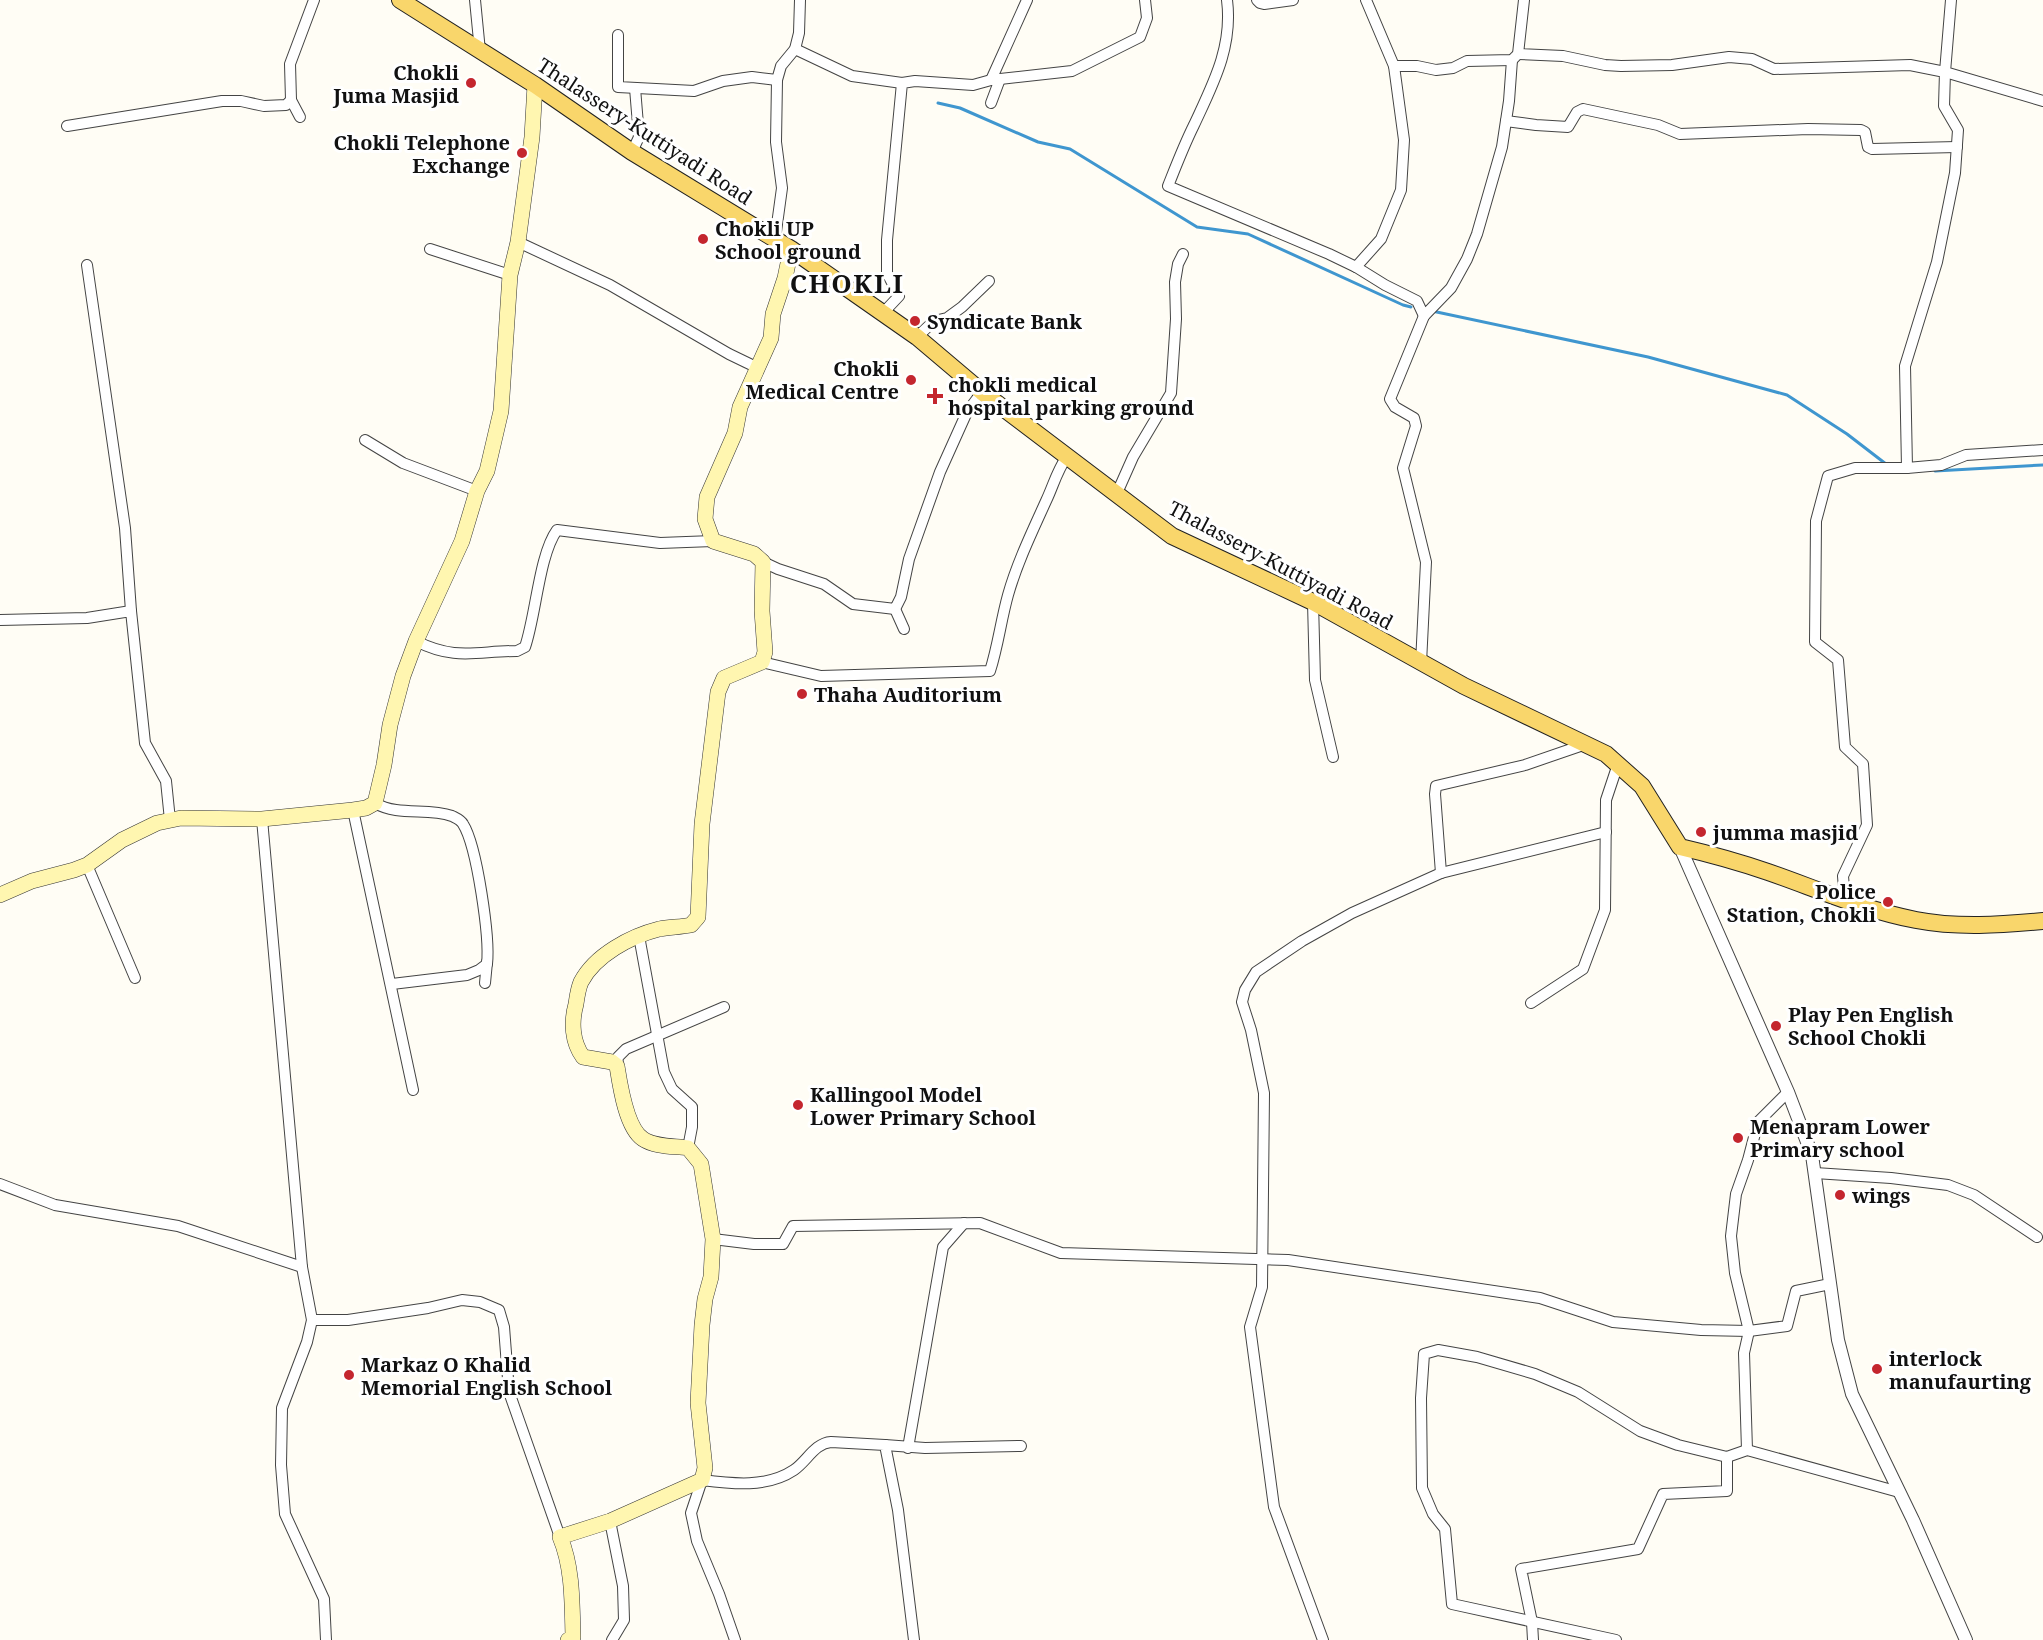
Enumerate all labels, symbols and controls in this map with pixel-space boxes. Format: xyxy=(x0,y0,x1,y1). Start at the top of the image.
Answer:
street label: Thalassery-Kuttiyadi Road xyxy=(532,51,758,211)
place label: Chokli Juma Masjid xyxy=(332,59,459,109)
marker: Chokli Juma Masjid xyxy=(464,76,478,90)
place label: Chokli Telephone Exchange xyxy=(333,129,510,179)
marker: Chokli Telephone Exchange xyxy=(515,146,529,160)
place label: Chokli UP School ground xyxy=(715,215,861,265)
marker: Chokli UP School ground xyxy=(696,232,710,246)
district label: CHOKLI xyxy=(790,265,904,301)
place label: Syndicate Bank xyxy=(927,308,1082,335)
marker: Syndicate Bank xyxy=(908,314,922,328)
place label: Chokli Medical Centre xyxy=(746,355,899,405)
place label: chokli medical hospital parking ground xyxy=(948,371,1194,421)
marker: Chokli Medical Centre xyxy=(904,373,918,387)
marker: chokli medical hospital parking ground xyxy=(926,387,944,405)
street label: Thalassery-Kuttiyadi Road xyxy=(1164,494,1398,636)
place label: Thaha Auditorium xyxy=(814,681,1002,708)
marker: Thaha Auditorium xyxy=(795,687,809,701)
place label: jumma masjid xyxy=(1712,819,1858,846)
marker: jumma masjid xyxy=(1694,825,1708,839)
place label: Police Station, Chokli xyxy=(1727,878,1876,928)
marker: Police Station, Chokli xyxy=(1881,895,1895,909)
place label: Play Pen English School Chokli xyxy=(1788,1001,1954,1051)
marker: Play Pen English School Chokli xyxy=(1769,1019,1783,1033)
place label: Kallingool Model Lower Primary School xyxy=(810,1081,1036,1131)
marker: Kallingool Model Lower Primary School xyxy=(791,1098,805,1112)
place label: Menapram Lower Primary school xyxy=(1750,1113,1931,1163)
marker: Menapram Lower Primary school xyxy=(1731,1131,1745,1145)
place label: wings xyxy=(1851,1182,1910,1209)
marker: wings xyxy=(1833,1188,1847,1202)
place label: interlock manufaurting xyxy=(1889,1345,2032,1395)
place label: Markaz O Khalid Memorial English School xyxy=(361,1351,612,1401)
marker: interlock manufaurting xyxy=(1870,1362,1884,1376)
marker: Markaz O Khalid Memorial English School xyxy=(342,1368,356,1382)

